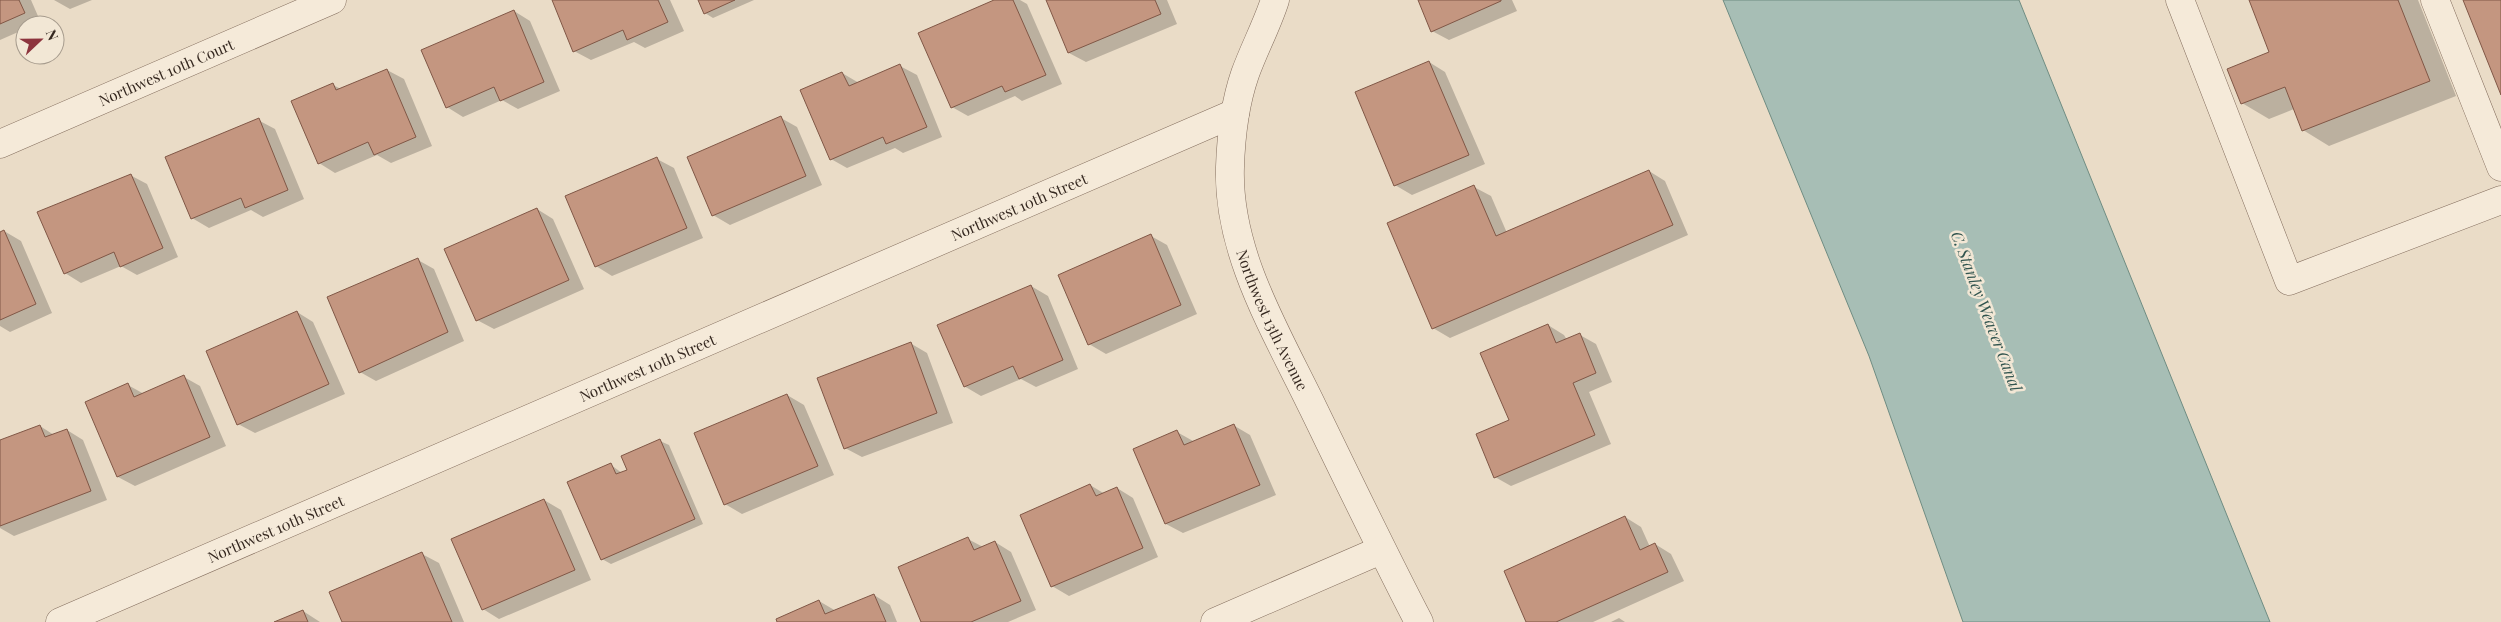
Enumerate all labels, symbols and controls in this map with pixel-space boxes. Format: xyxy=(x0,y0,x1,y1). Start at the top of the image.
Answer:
north arrow xyxy=(15,15,65,65)
text: N xyxy=(42,27,63,43)
street label: Northwest 10th Court xyxy=(95,34,237,110)
street label: Northwest 10th Street xyxy=(948,168,1091,245)
water label: C. Stanley Weaver Canal xyxy=(1947,228,2027,395)
street label: Northwest 13th Avenue xyxy=(1232,247,1313,394)
street label: Northwest 10th Street xyxy=(576,329,719,406)
street label: Northwest 10th Street xyxy=(204,490,347,567)

